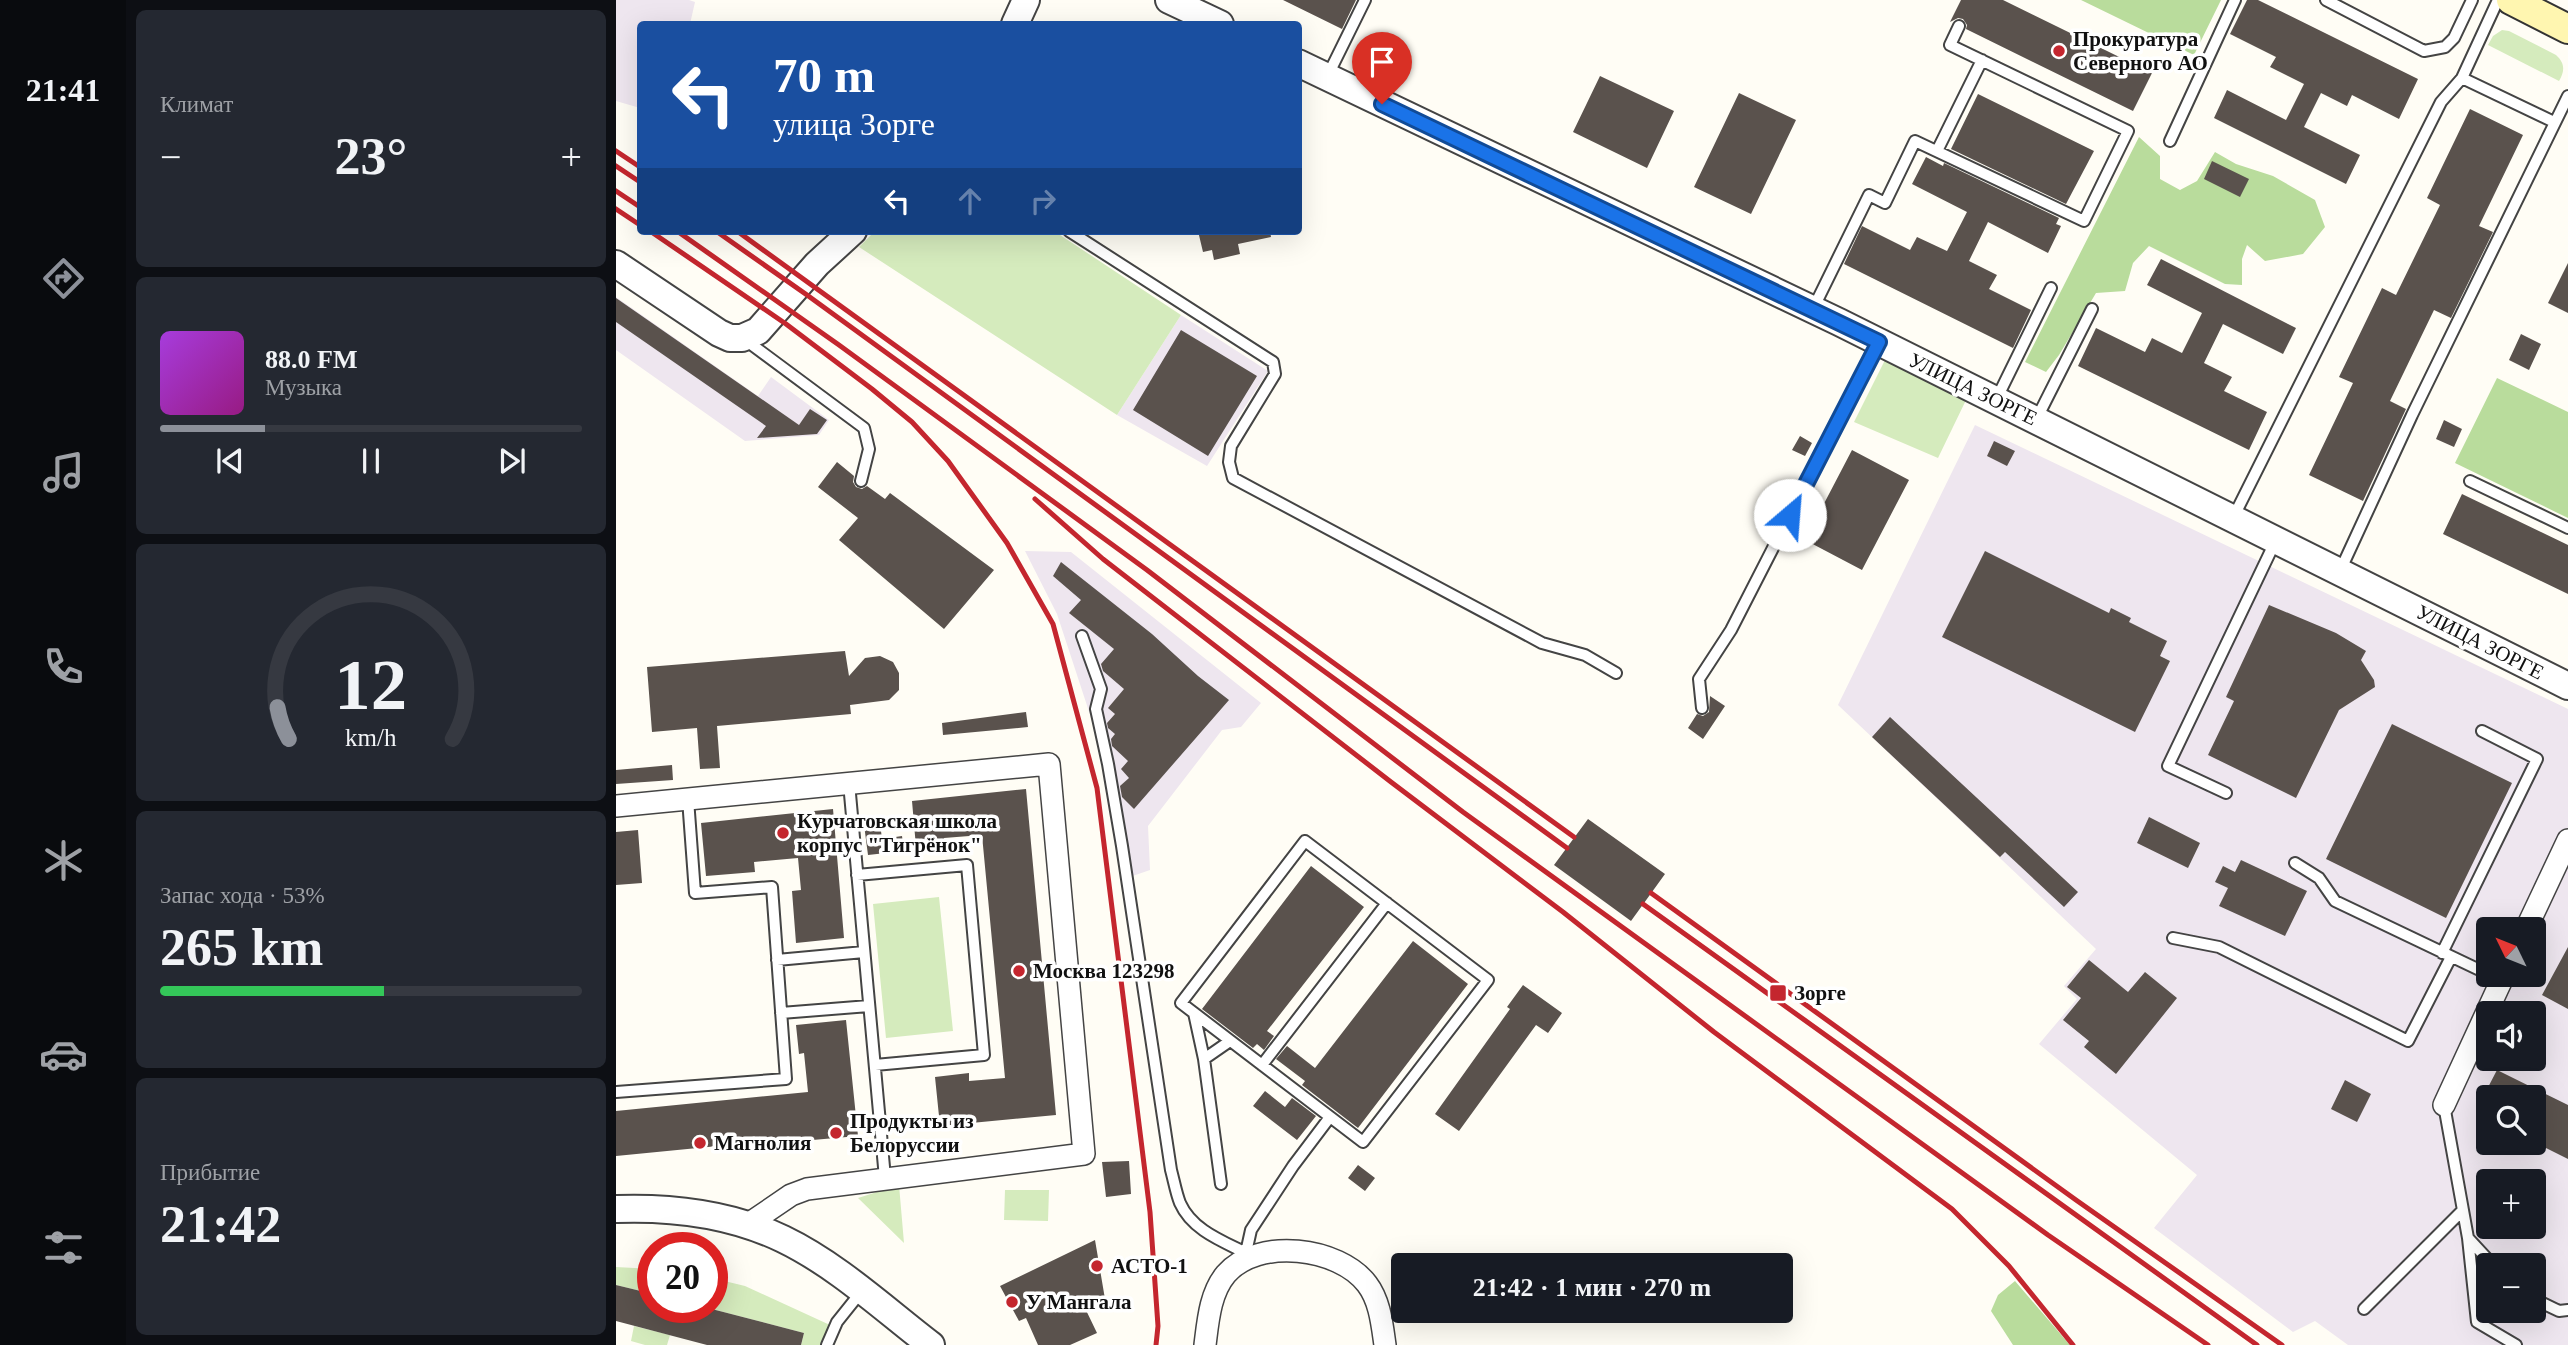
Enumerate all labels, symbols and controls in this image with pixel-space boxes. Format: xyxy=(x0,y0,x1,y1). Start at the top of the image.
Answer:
place label: Прокуратура Северного АО xyxy=(2073,27,2208,75)
pin xyxy=(1352,32,1412,104)
icon: arrive xyxy=(1363,43,1401,81)
marker: Прокуратура Северного АО xyxy=(2051,43,2067,59)
text: 70 m xyxy=(773,48,875,103)
icon: left xyxy=(658,49,749,140)
text: 21:41 xyxy=(26,72,100,108)
text: Климат xyxy=(160,92,233,117)
text: улица Зорге xyxy=(773,106,935,142)
text: 23° xyxy=(335,128,407,185)
text: − xyxy=(160,136,181,178)
text: + xyxy=(561,136,582,178)
icon: left xyxy=(878,182,916,220)
icon: ahead xyxy=(951,182,989,220)
icon: right xyxy=(1024,182,1062,220)
icon: directions xyxy=(39,254,88,303)
text: 88.0 FM xyxy=(265,345,357,374)
street label: УЛИЦА ЗОРГЕ xyxy=(1905,348,2041,430)
text: Музыка xyxy=(265,375,342,400)
icon: previous xyxy=(211,442,249,480)
icon: pause xyxy=(352,442,390,480)
icon: next xyxy=(493,442,531,480)
icon: music xyxy=(39,448,88,497)
position arrow xyxy=(1753,478,1827,552)
street label: УЛИЦА ЗОРГЕ xyxy=(2412,600,2548,684)
icon: phone xyxy=(39,642,88,691)
text: 12 xyxy=(335,644,407,725)
text: km/h xyxy=(345,723,397,750)
place label: Курчатовская школа корпус "Тигрёнок" xyxy=(797,809,998,857)
marker: Курчатовская школа корпус "Тигрёнок" xyxy=(775,825,791,841)
icon: climate xyxy=(39,836,88,885)
text: Запас хода · 53% xyxy=(160,883,325,908)
north arrow xyxy=(2476,917,2546,987)
map controls xyxy=(2476,917,2546,1323)
text: 265 km xyxy=(160,919,323,976)
place label: Москва 123298 xyxy=(1033,959,1175,983)
marker: Москва 123298 xyxy=(1011,963,1027,979)
place label: Зорге xyxy=(1794,981,1846,1005)
marker: Зорге xyxy=(1768,983,1788,1003)
button: sound xyxy=(2476,1001,2546,1071)
icon: car xyxy=(39,1030,88,1079)
button: search xyxy=(2476,1085,2546,1155)
place label: Продукты из Белоруссии xyxy=(850,1109,974,1157)
marker: Продукты из Белоруссии xyxy=(828,1125,844,1141)
place label: Магнолия xyxy=(714,1131,811,1155)
marker: Магнолия xyxy=(692,1135,708,1151)
text: Прибытие xyxy=(160,1160,260,1185)
button: + xyxy=(2476,1169,2546,1239)
text: 21:42 xyxy=(160,1196,281,1253)
icon: filters xyxy=(39,1223,88,1272)
speed limit sign: 20 xyxy=(637,1232,728,1323)
button: − xyxy=(2476,1253,2546,1323)
place label: АСТО-1 xyxy=(1111,1254,1188,1278)
marker: АСТО-1 xyxy=(1089,1258,1105,1274)
text: 21:42 · 1 мин · 270 m xyxy=(1473,1273,1711,1302)
place label: У Мангала xyxy=(1026,1290,1132,1314)
marker: У Мангала xyxy=(1004,1294,1020,1310)

